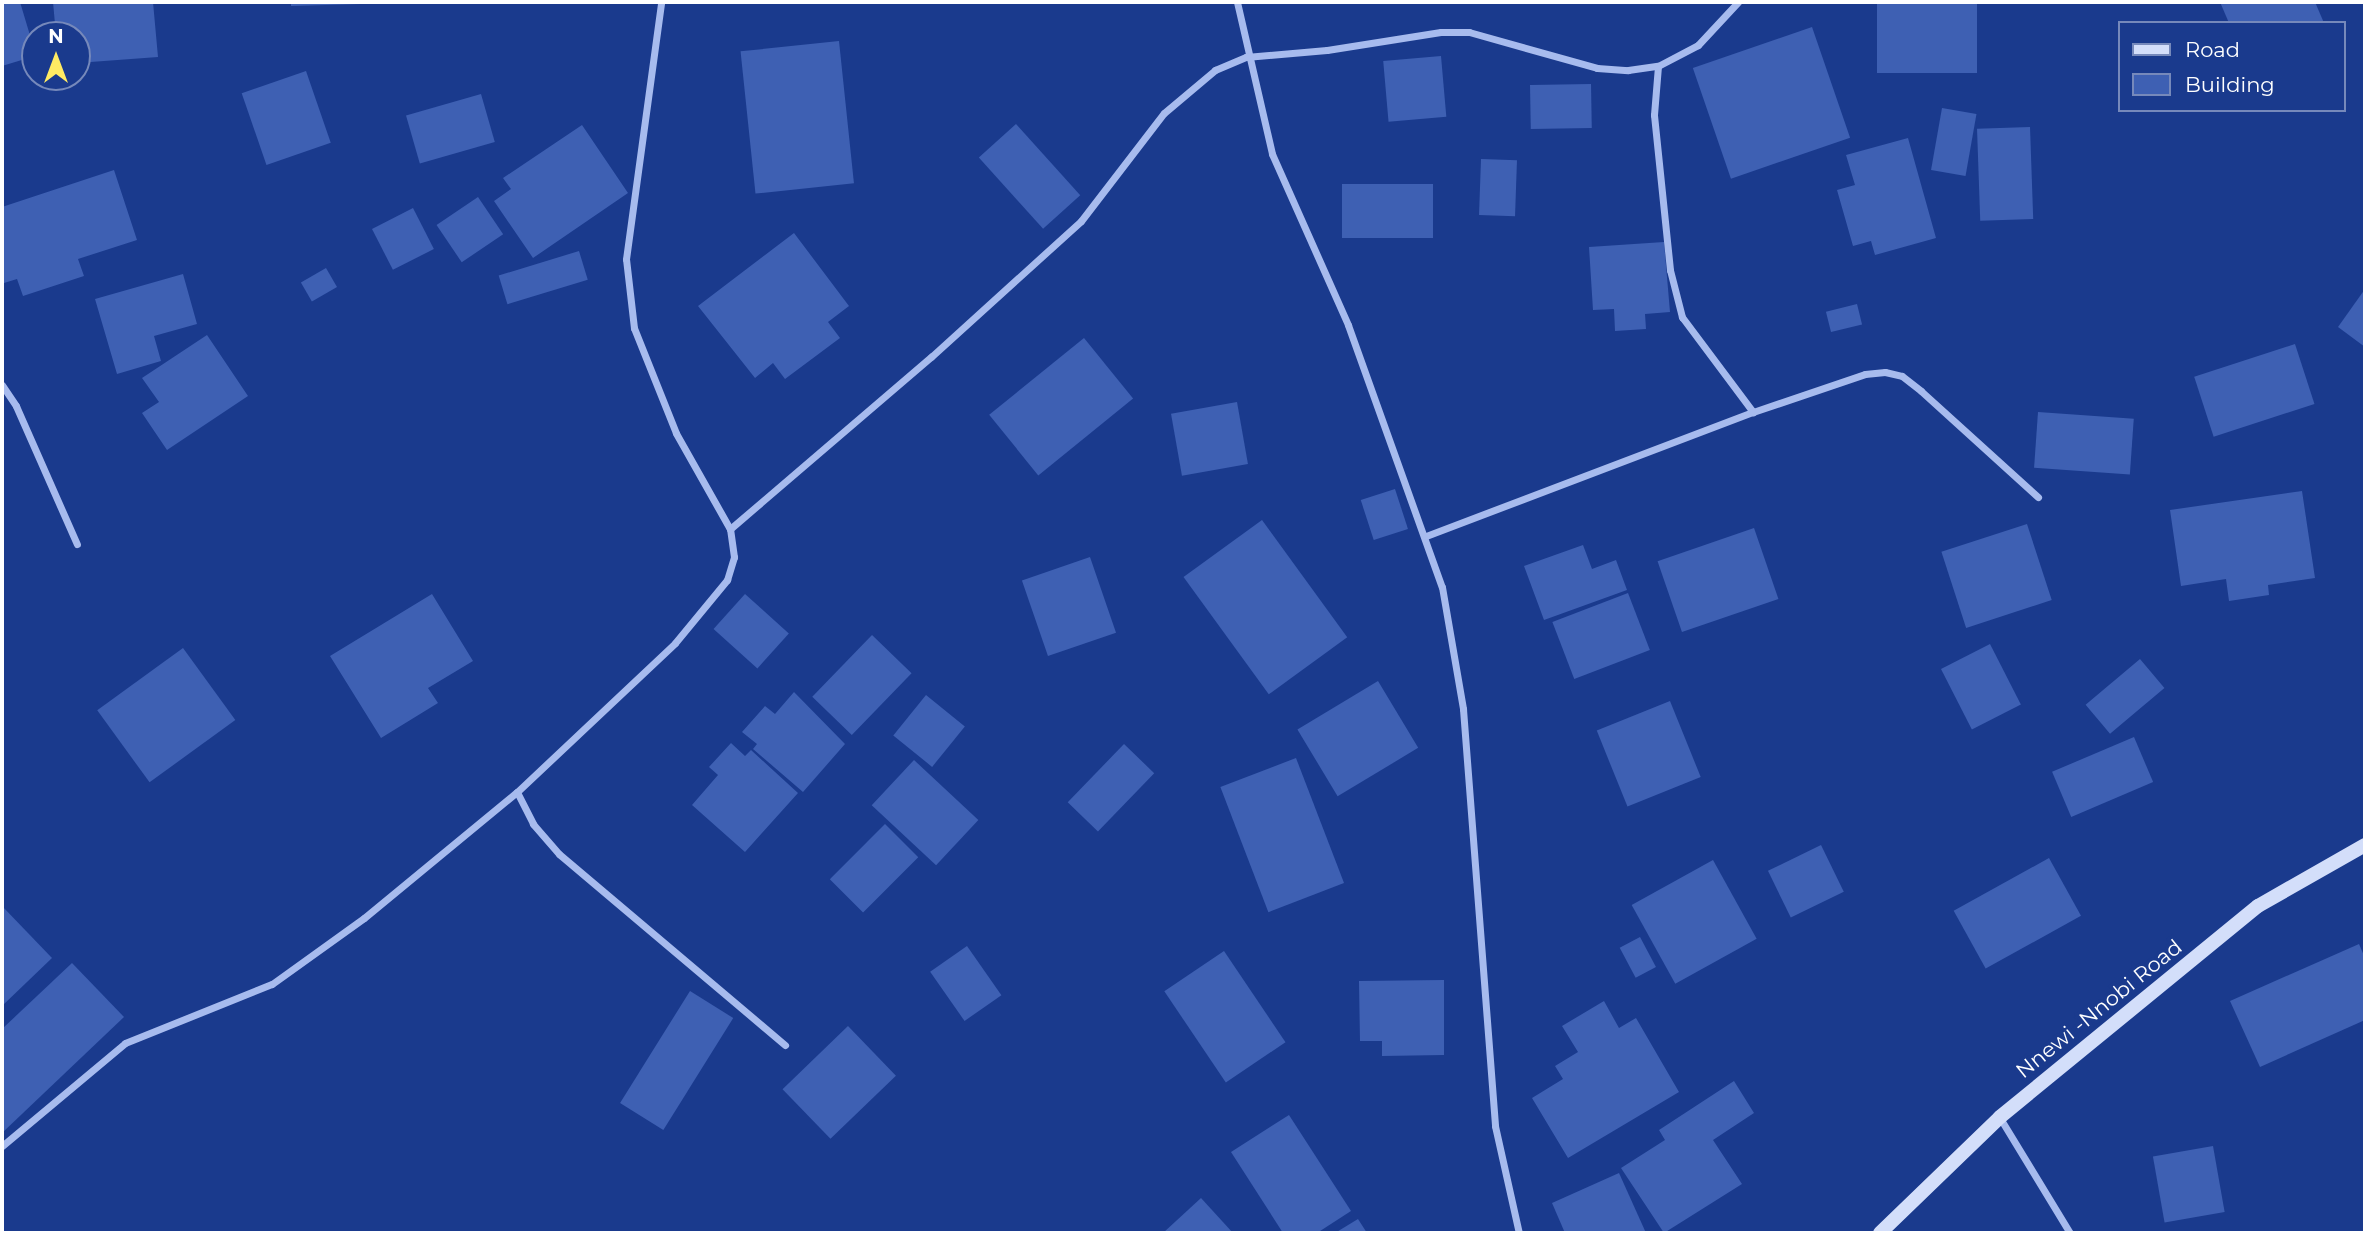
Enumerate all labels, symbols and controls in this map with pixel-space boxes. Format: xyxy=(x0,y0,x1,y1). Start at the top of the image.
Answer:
north arrow xyxy=(21,21,91,91)
legend xyxy=(2118,21,2346,112)
text: N xyxy=(48,25,64,48)
text: Road xyxy=(2185,37,2240,62)
text: Building xyxy=(2185,72,2275,97)
street label: Nnewi -Nnobi Road xyxy=(2011,934,2187,1084)

